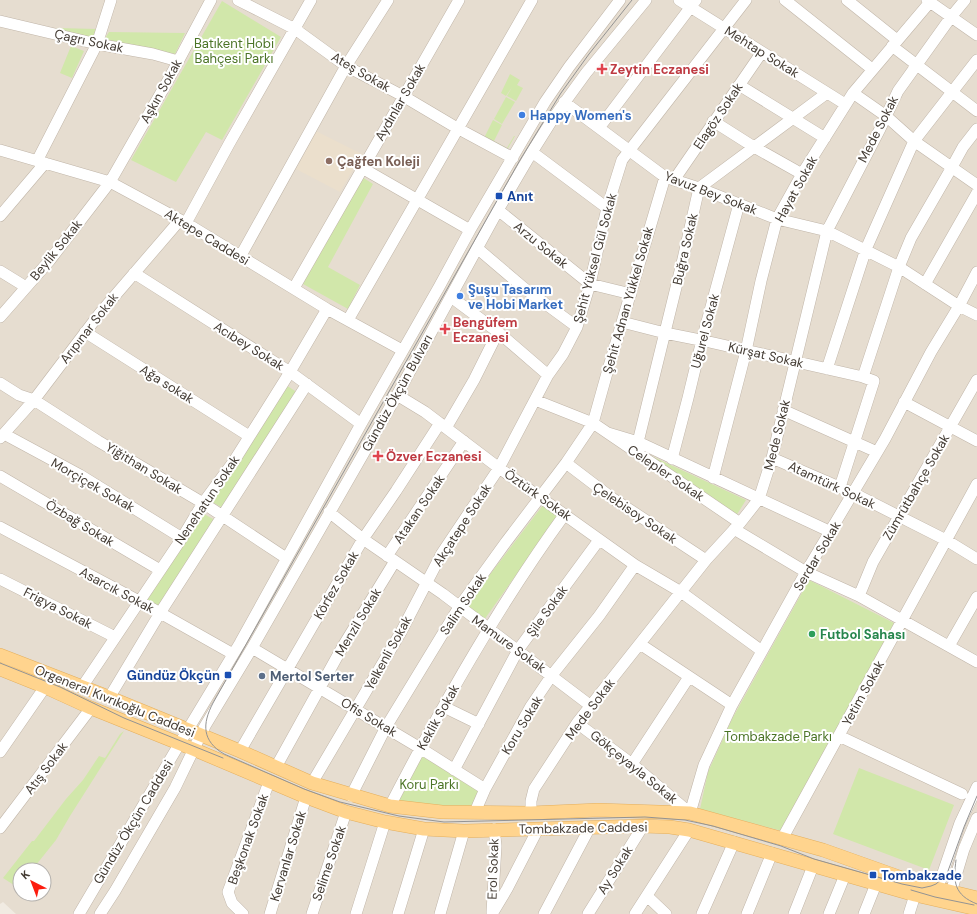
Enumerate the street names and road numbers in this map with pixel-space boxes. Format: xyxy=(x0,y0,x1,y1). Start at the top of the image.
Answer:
street label: Mehtap Sokak xyxy=(721,22,803,82)
street label: Çagrı Sokak xyxy=(53,25,126,57)
street label: Ateş Sokak xyxy=(328,48,394,96)
street label: Aşkın Sokak xyxy=(136,55,186,126)
street label: Aydınlar Sokak xyxy=(371,60,429,144)
street label: Elagöz Sokak xyxy=(689,79,747,153)
street label: Mede Sokak xyxy=(854,92,902,165)
street label: Hayat Sokak xyxy=(771,152,821,225)
street label: Yavuz Bey Sokak xyxy=(662,167,760,219)
street label: Şehit Yüksel Gül Sokak xyxy=(569,191,621,325)
street label: Aktepe Caddesi xyxy=(161,205,253,269)
street label: Buğra Sokak xyxy=(668,211,702,287)
street label: Beylik Sokak xyxy=(26,216,86,284)
street label: Arzu Sokak xyxy=(510,218,572,273)
street label: Şehit Adnan Yükkel Sokak xyxy=(599,224,657,376)
street label: Arıpınar Sokak xyxy=(56,289,122,367)
street label: Uğurel Sokak xyxy=(687,291,723,370)
street label: Acıbey Sokak xyxy=(211,318,288,375)
street label: Gündüz Ökçün Bulvarı xyxy=(358,331,436,455)
street label: Kürşat Sokak xyxy=(727,338,806,372)
street label: Ağa sokak xyxy=(137,361,198,408)
street label: Mede Sokak xyxy=(760,397,794,472)
street label: Zümrütbahçe Sokak xyxy=(879,431,954,543)
street label: Yiğithan Sokak xyxy=(102,438,186,498)
street label: Celepler Sokak xyxy=(624,441,708,505)
street label: Nenehatun Sokak xyxy=(171,452,243,548)
street label: Morçiçek Sokak xyxy=(48,454,138,516)
street label: Atamtürk Sokak xyxy=(786,457,879,513)
street label: Öztürk Sokak xyxy=(501,465,575,525)
street label: Atakan Sokak xyxy=(390,471,449,547)
street label: Çelebisoy Sokak xyxy=(590,479,681,548)
street label: Akçatepe Sokak xyxy=(429,480,495,570)
street label: Özbağ Sokak xyxy=(42,496,118,550)
street label: Serdar Sokak xyxy=(790,518,845,594)
street label: Körfez Sokak xyxy=(310,547,363,622)
street label: Asarcık Sokak xyxy=(77,563,158,617)
street label: Salim Sokak xyxy=(436,569,490,638)
street label: Şile Sokak xyxy=(523,581,572,640)
street label: Frigya Sokak xyxy=(21,583,96,633)
street label: Menzil Sokak xyxy=(331,584,385,659)
street label: Mamure Sokak xyxy=(468,611,550,677)
street label: Yelkenli Sokak xyxy=(361,612,416,693)
street label: Yetim Sokak xyxy=(838,657,888,729)
street label: Orgeneral Kıvrıkoğlu Caddesi xyxy=(32,661,198,741)
street label: Mede Sokak xyxy=(561,675,619,743)
street label: Keklik Sokak xyxy=(413,681,463,753)
street label: Koru Sokak xyxy=(498,692,547,758)
street label: Ofis Sokak xyxy=(338,694,401,741)
street label: Gökçeyayla Sokak xyxy=(587,726,682,808)
street label: Atış Sokak xyxy=(21,738,72,798)
street label: Gündüz Ökçün Caddesi xyxy=(89,757,177,887)
street label: Beşkonak Sokak xyxy=(224,791,272,887)
street label: Kervanlar Sokak xyxy=(266,808,310,903)
street label: Tombakzade Caddesi xyxy=(518,818,648,838)
street label: Selime Sokak xyxy=(308,823,350,903)
street label: Erol Sokak xyxy=(483,838,503,900)
street label: Ay Sokak xyxy=(594,842,637,897)

